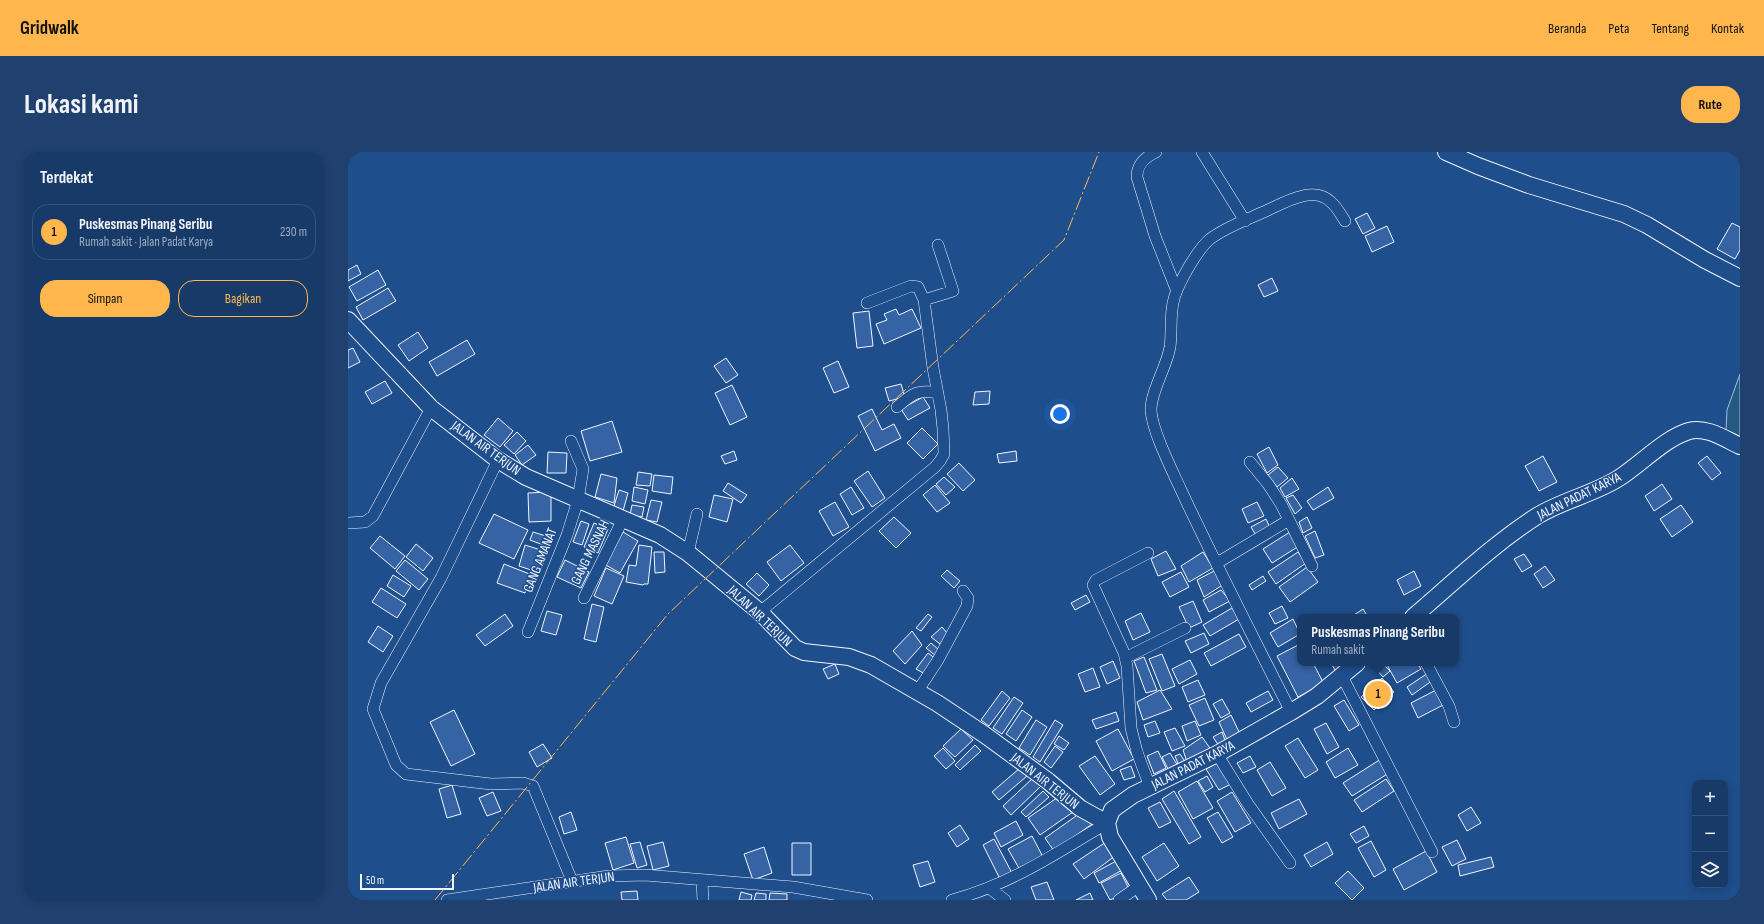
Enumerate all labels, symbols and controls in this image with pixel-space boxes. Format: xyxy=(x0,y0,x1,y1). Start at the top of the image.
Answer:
text: Gridwalk xyxy=(20,17,79,40)
text: Beranda xyxy=(1548,20,1586,37)
text: Peta xyxy=(1608,20,1629,37)
text: Tentang xyxy=(1651,20,1689,37)
text: Kontak xyxy=(1711,20,1744,37)
button: Rute xyxy=(1681,86,1740,123)
text: Lokasi kami xyxy=(24,88,138,121)
text: Terdekat xyxy=(40,168,93,188)
text: Puskesmas Pinang Seribu xyxy=(79,215,212,234)
text: 1 xyxy=(51,224,57,240)
text: 230 m xyxy=(280,224,307,240)
text: Rumah sakit · Jalan Padat Karya xyxy=(79,234,213,250)
button: Simpan xyxy=(40,280,170,317)
button: Bagikan xyxy=(178,280,308,317)
your location xyxy=(1050,404,1070,424)
street label: JALAN AIR TERJUN xyxy=(447,416,524,479)
street label: JALAN PADAT KARYA xyxy=(1533,468,1625,524)
street label: GANG MASNAH xyxy=(567,517,613,587)
street label: GANG AMANAT xyxy=(519,525,561,595)
street label: JALAN AIR TERJUN xyxy=(724,581,796,650)
popup xyxy=(1297,614,1459,666)
text: Puskesmas Pinang Seribu xyxy=(1311,623,1445,642)
text: Rumah sakit xyxy=(1311,642,1365,658)
pin: 1 xyxy=(1365,679,1391,709)
street label: JALAN PADAT KARYA xyxy=(1148,736,1238,794)
street label: JALAN AIR TERJUN xyxy=(1007,748,1083,813)
map controls xyxy=(1692,780,1728,888)
button: + xyxy=(1692,780,1728,816)
button: − xyxy=(1692,816,1728,852)
button: layers xyxy=(1692,852,1728,888)
street label: JALAN AIR TERJUN xyxy=(531,868,616,896)
scale bar xyxy=(360,872,454,891)
text: 50 m xyxy=(366,874,384,887)

